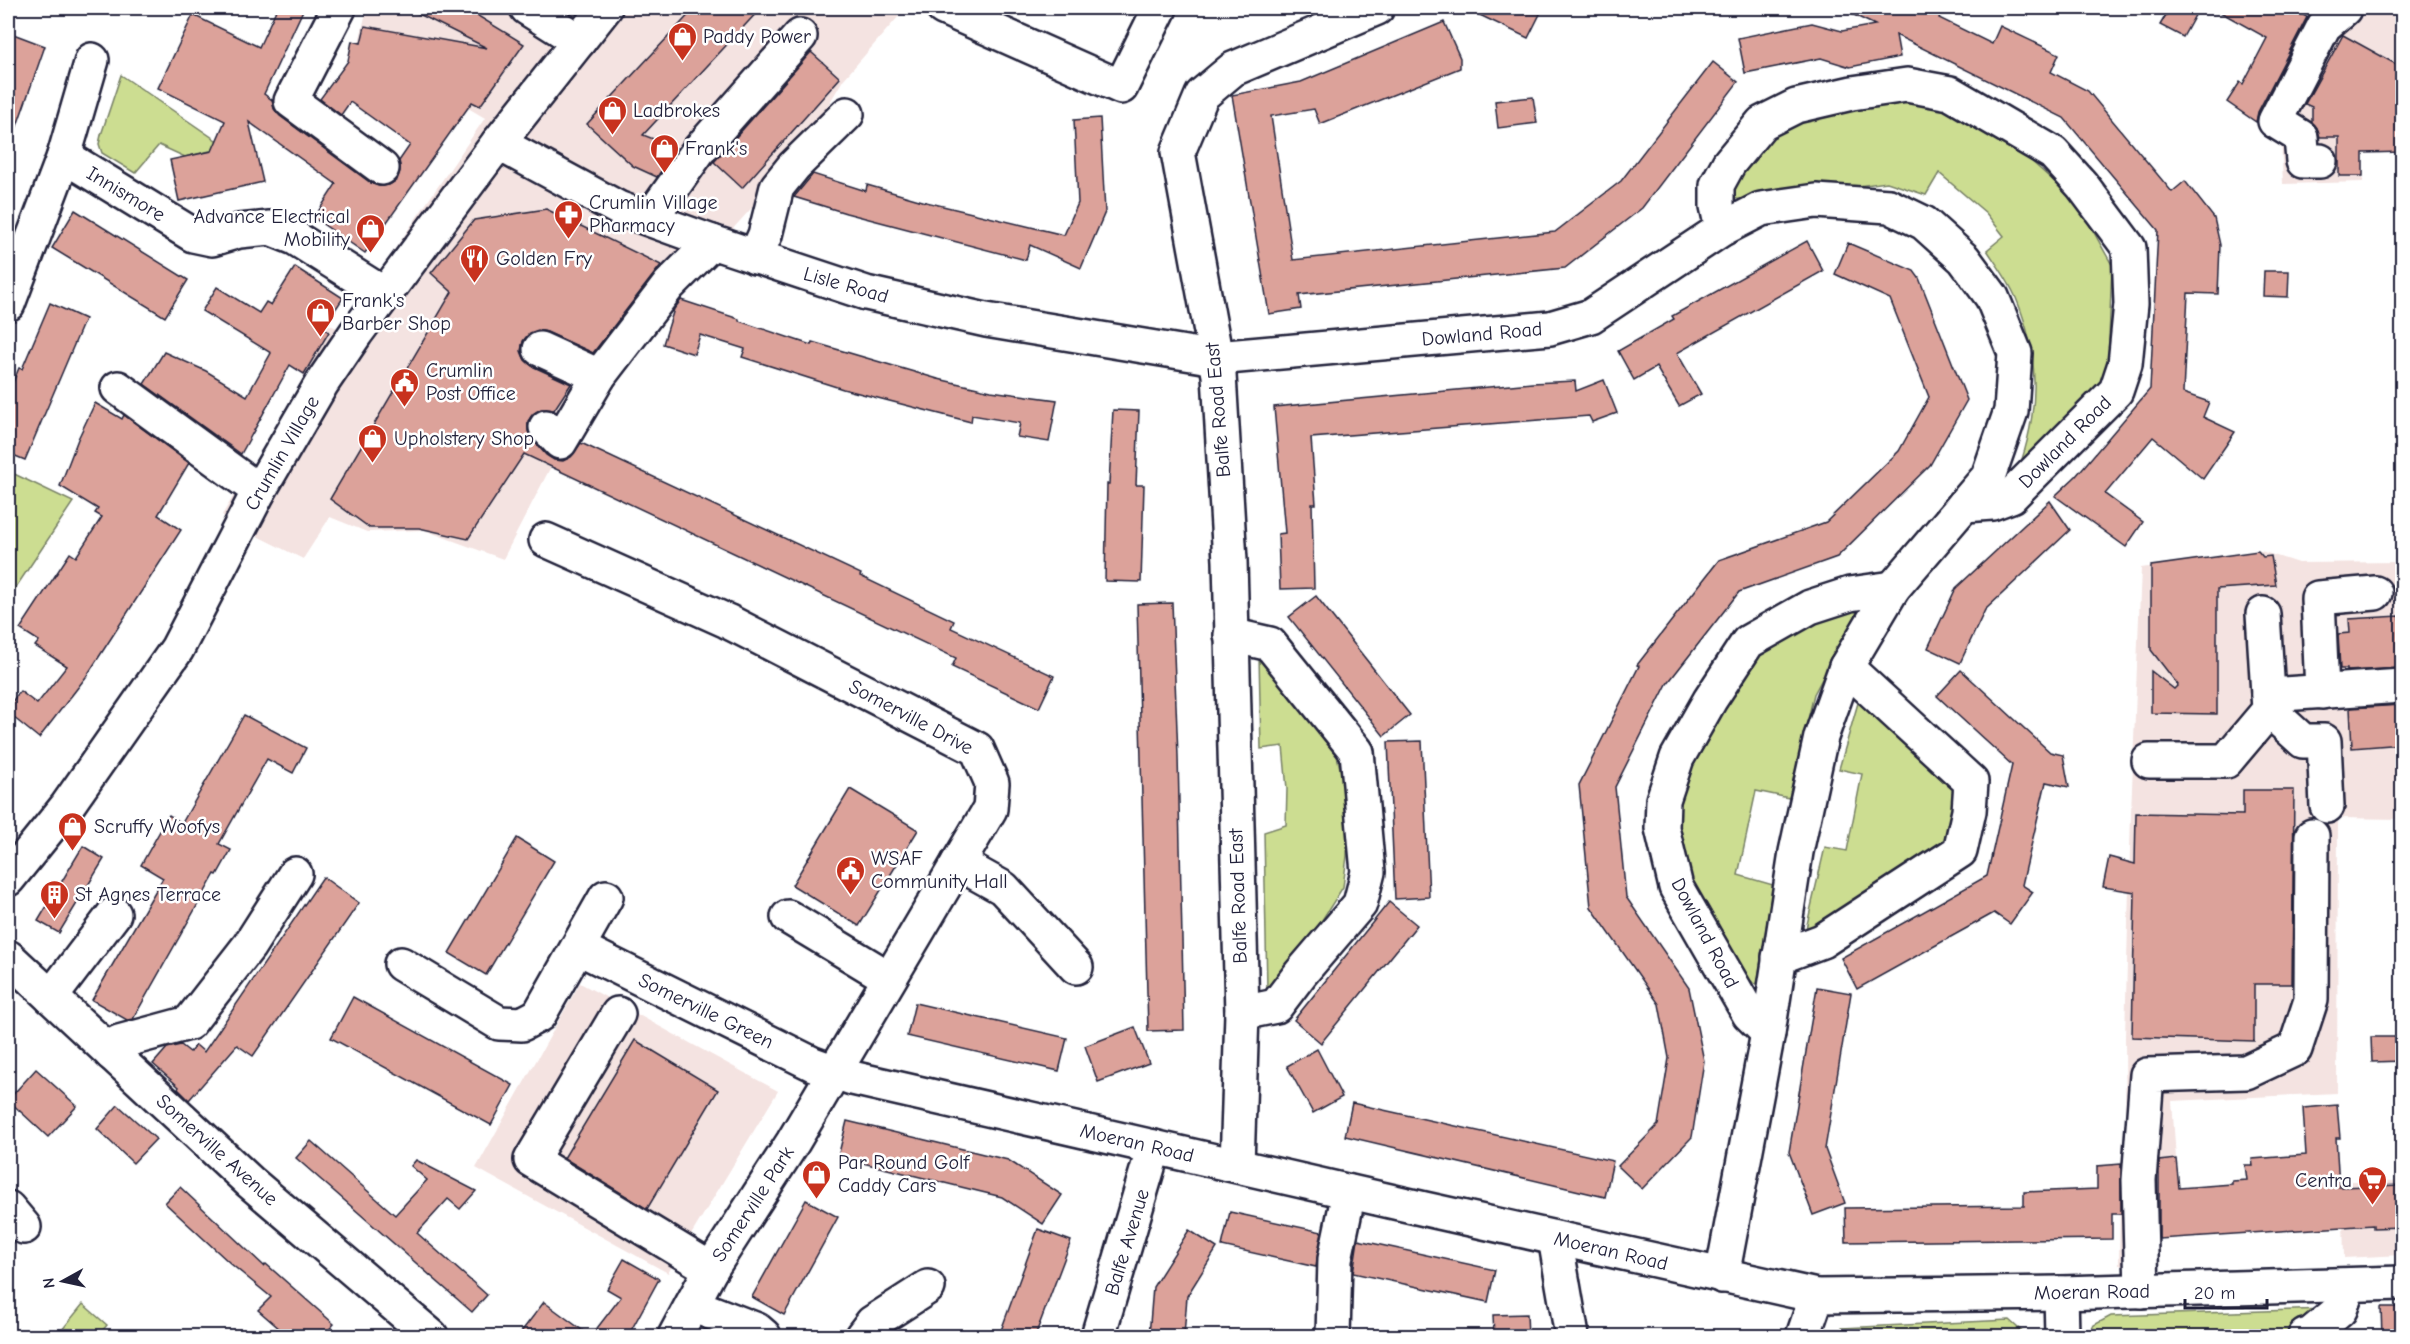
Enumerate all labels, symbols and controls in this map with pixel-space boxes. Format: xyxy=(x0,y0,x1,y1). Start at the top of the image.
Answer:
shop icon: Paddy Power xyxy=(666,20,698,62)
place label: Paddy Power xyxy=(703,25,811,48)
shop icon: Ladbrokes xyxy=(596,94,628,136)
place label: Ladbrokes xyxy=(633,99,720,122)
shop icon: Frank's xyxy=(648,132,680,174)
place label: Frank's xyxy=(685,137,747,160)
street label: Innismore xyxy=(83,162,169,226)
place label: Crumlin Village Pharmacy xyxy=(589,191,718,237)
pharmacy icon: Crumlin Village Pharmacy xyxy=(552,198,584,240)
place label: Advance Electrical Mobility xyxy=(193,205,350,251)
shop icon: Advance Electrical Mobility xyxy=(355,212,387,254)
restaurant icon: Golden Fry xyxy=(459,242,491,284)
place label: Golden Fry xyxy=(496,247,592,270)
street label: Lisle Road xyxy=(801,262,891,308)
place label: Frank's Barber Shop xyxy=(342,289,451,335)
shop icon: Frank's Barber Shop xyxy=(305,296,337,338)
street label: Dowland Road xyxy=(1421,317,1543,351)
street label: Balfe Road East xyxy=(1201,340,1235,478)
place label: Crumlin Post Office xyxy=(426,359,516,405)
public building icon: Crumlin Post Office xyxy=(389,366,421,408)
street label: Dowland Road xyxy=(2014,391,2116,493)
street label: Crumlin Village xyxy=(240,392,324,514)
shop icon: Upholstery Shop xyxy=(357,422,389,464)
place label: Upholstery Shop xyxy=(394,427,534,450)
street label: Somerville Drive xyxy=(845,675,977,759)
shop icon: Scruffy Woofys xyxy=(57,810,89,852)
place label: Scruffy Woofys xyxy=(94,815,220,838)
street label: Balfe Road East xyxy=(1224,827,1252,964)
place label: WSAF Community Hall xyxy=(871,847,1008,893)
public building icon: WSAF Community Hall xyxy=(834,854,866,896)
street label: Dowland Road xyxy=(1666,874,1744,992)
building icon: St Agnes Terrace xyxy=(38,878,70,920)
place label: St Agnes Terrace xyxy=(75,883,221,906)
street label: Somerville Green xyxy=(635,968,777,1054)
street label: Somerville Avenue xyxy=(152,1089,282,1211)
street label: Moeran Road xyxy=(1078,1119,1196,1167)
street label: Somerville Park xyxy=(707,1142,799,1266)
place label: Par Round Golf Caddy Cars xyxy=(838,1151,970,1197)
shop icon: Par Round Golf Caddy Cars xyxy=(801,1158,833,1200)
supermarket icon: Centra xyxy=(2357,1164,2389,1206)
place label: Centra xyxy=(2295,1169,2352,1192)
street label: Balfe Avenue xyxy=(1100,1186,1154,1298)
street label: Moeran Road xyxy=(1552,1227,1670,1275)
north arrow xyxy=(33,1251,93,1311)
scale bar xyxy=(2185,1272,2268,1310)
text: N xyxy=(39,1277,59,1289)
street label: Moeran Road xyxy=(2034,1279,2150,1305)
text: 20 m xyxy=(2194,1283,2235,1304)

